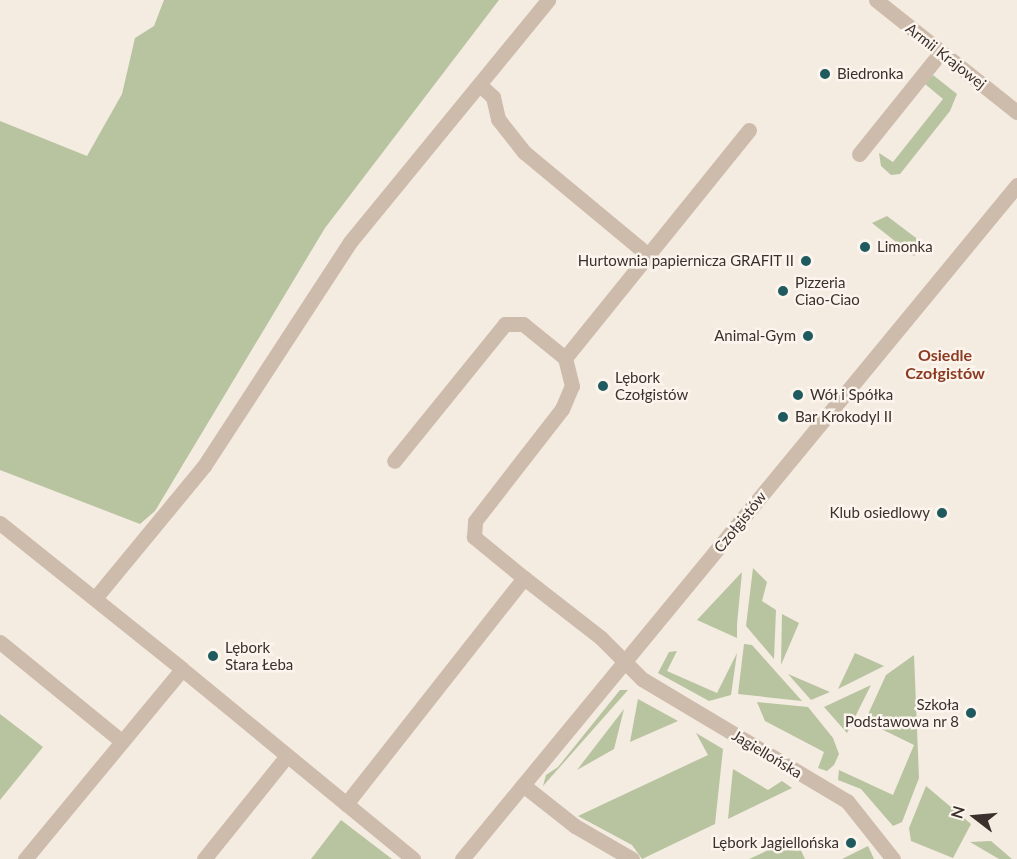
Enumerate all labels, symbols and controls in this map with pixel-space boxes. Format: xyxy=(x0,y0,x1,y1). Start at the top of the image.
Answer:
street label: Armii Krajowej xyxy=(902,19,990,93)
place label: Biedronka xyxy=(837,65,904,83)
marker: Biedronka xyxy=(818,67,832,81)
place label: Limonka xyxy=(877,238,933,256)
marker: Limonka xyxy=(858,240,872,254)
place label: Hurtownia papiernicza GRAFIT II xyxy=(577,252,794,270)
marker: Hurtownia papiernicza GRAFIT II xyxy=(799,254,813,268)
place label: Pizzeria Ciao-Ciao xyxy=(795,273,860,308)
marker: Pizzeria Ciao-Ciao xyxy=(776,284,790,298)
place label: Animal-Gym xyxy=(714,327,796,345)
marker: Animal-Gym xyxy=(801,329,815,343)
district label: Osiedle Czołgistów xyxy=(905,345,985,383)
place label: Lębork Czołgistów xyxy=(615,368,688,403)
marker: Lębork Czołgistów xyxy=(596,379,610,393)
place label: Wół i Spółka xyxy=(810,386,894,404)
marker: Wół i Spółka xyxy=(791,388,805,402)
place label: Bar Krokodyl II xyxy=(795,408,893,426)
marker: Bar Krokodyl II xyxy=(776,410,790,424)
street label: Czołgistów xyxy=(710,488,770,556)
place label: Klub osiedlowy xyxy=(830,504,930,522)
marker: Klub osiedlowy xyxy=(935,506,949,520)
place label: Lębork Stara Łeba xyxy=(225,638,293,673)
marker: Lębork Stara Łeba xyxy=(206,649,220,663)
place label: Szkoła Podstawowa nr 8 xyxy=(845,695,959,730)
marker: Szkoła Podstawowa nr 8 xyxy=(964,706,978,720)
street label: Jagiellońska xyxy=(729,726,805,782)
north arrow xyxy=(945,787,1005,847)
text: N xyxy=(946,803,968,820)
place label: Lębork Jagiellońska xyxy=(712,834,839,852)
marker: Lębork Jagiellońska xyxy=(844,836,858,850)

